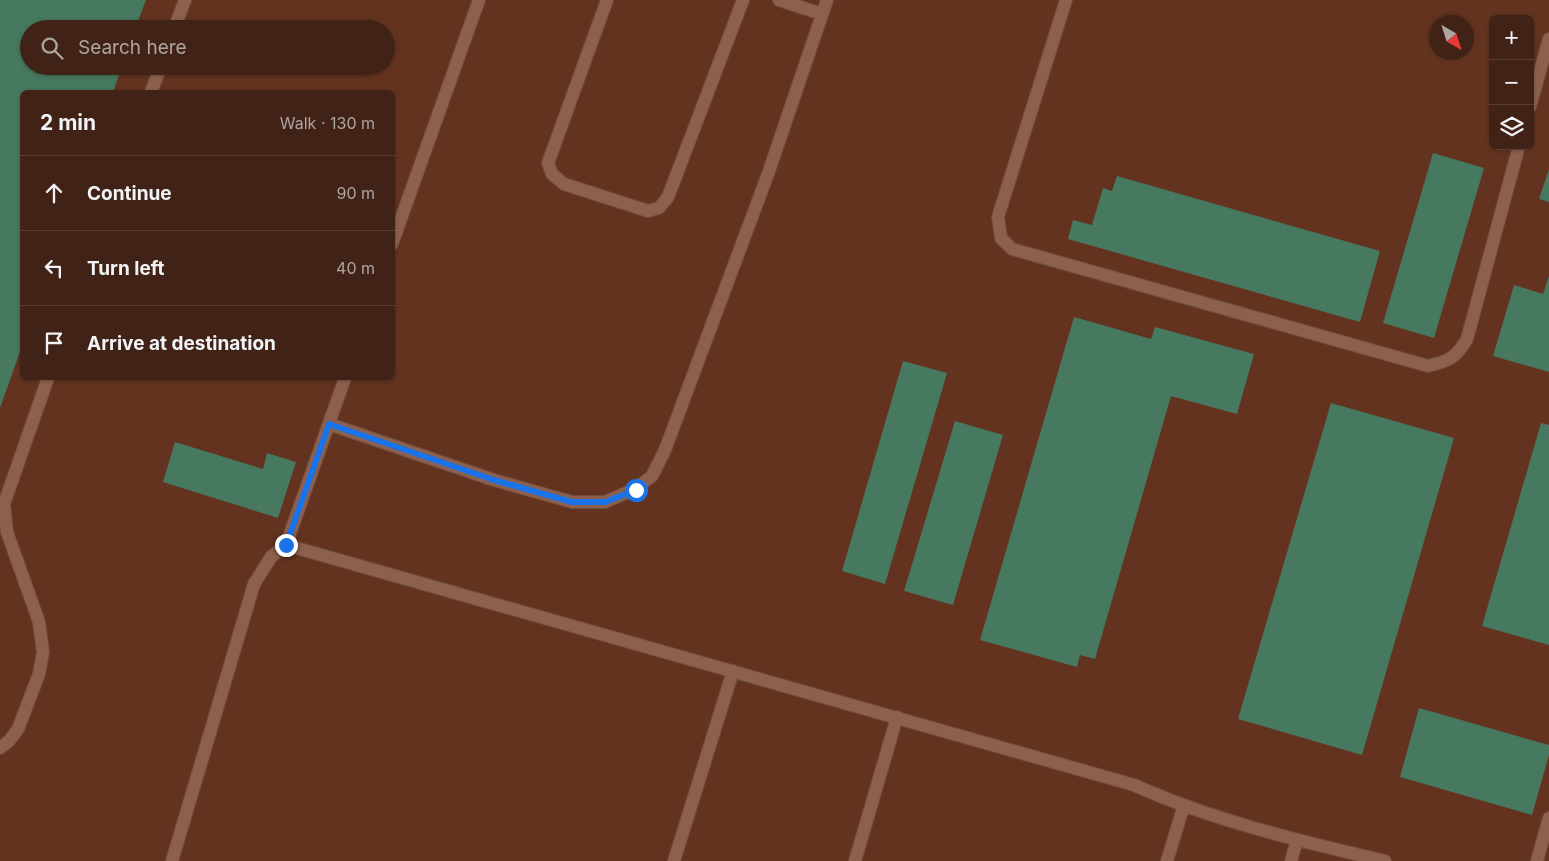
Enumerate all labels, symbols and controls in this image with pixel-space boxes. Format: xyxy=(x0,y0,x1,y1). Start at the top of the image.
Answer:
north arrow xyxy=(1429,15,1474,60)
map controls xyxy=(1489,15,1534,150)
button: + xyxy=(1489,15,1534,60)
search box xyxy=(20,20,395,75)
icon: search xyxy=(38,34,66,62)
text: Search here xyxy=(78,36,187,59)
button: − xyxy=(1489,60,1534,105)
button: layers xyxy=(1489,105,1534,150)
text: 2 min xyxy=(40,110,96,135)
text: Walk · 130 m xyxy=(280,113,375,133)
icon: ahead xyxy=(40,179,68,207)
text: Continue xyxy=(87,182,172,205)
text: 90 m xyxy=(336,183,375,203)
icon: left xyxy=(40,254,68,282)
text: Turn left xyxy=(87,257,165,280)
text: 40 m xyxy=(336,258,375,278)
icon: arrive xyxy=(40,329,68,357)
text: Arrive at destination xyxy=(87,332,276,355)
route start xyxy=(625,479,648,502)
route end xyxy=(275,534,298,557)

